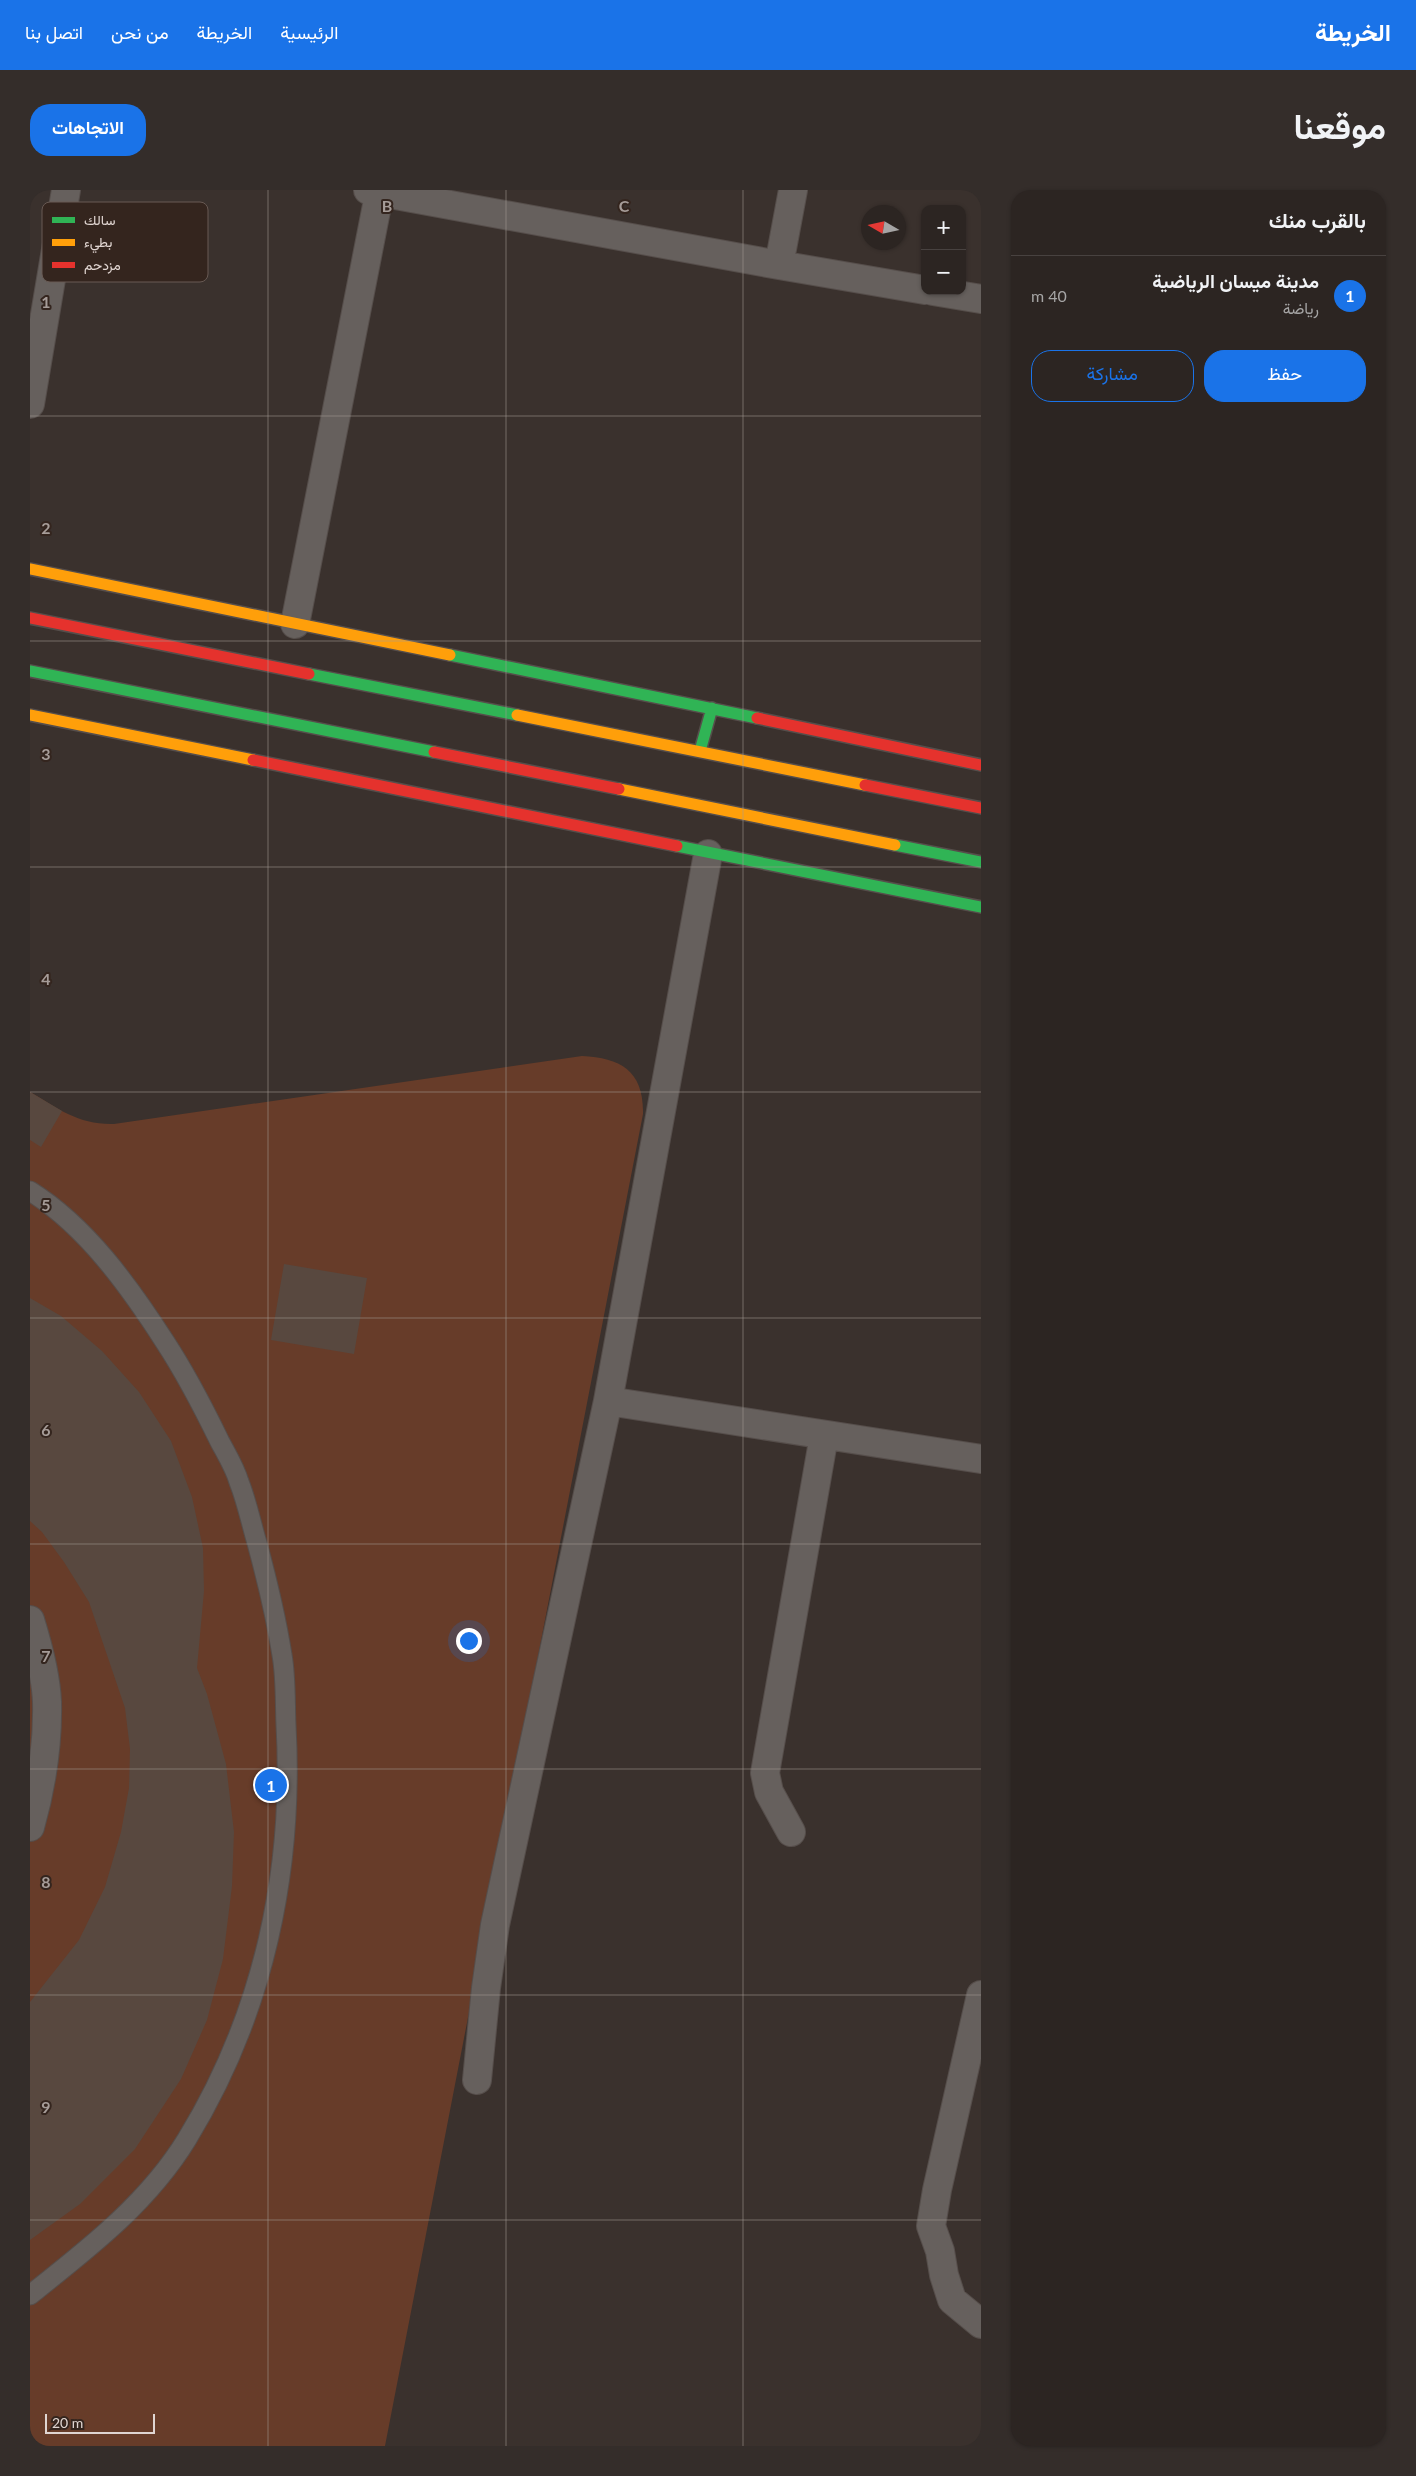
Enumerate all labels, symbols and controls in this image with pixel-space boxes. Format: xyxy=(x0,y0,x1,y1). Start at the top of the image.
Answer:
text: الخريطة xyxy=(1315,17,1391,46)
text: اتصل بنا xyxy=(25,21,83,43)
text: من نحن xyxy=(111,21,169,43)
text: الخريطة xyxy=(197,21,252,43)
text: الرئيسية xyxy=(280,21,338,43)
button: الاتجاهات xyxy=(30,104,146,156)
text: موقعنا xyxy=(1293,104,1386,146)
text: B xyxy=(382,196,392,215)
text: C xyxy=(619,196,630,215)
legend xyxy=(42,202,208,282)
north arrow xyxy=(861,205,906,250)
map controls xyxy=(921,205,966,295)
button: + xyxy=(921,205,966,250)
text: بالقرب منك xyxy=(1269,207,1366,232)
text: سالك xyxy=(84,211,115,228)
text: بطيء xyxy=(84,233,112,254)
button: − xyxy=(921,250,966,295)
text: مزدحم xyxy=(84,256,121,274)
text: مدينة ميسان الرياضية xyxy=(1152,269,1319,292)
text: 40 m xyxy=(1031,286,1067,305)
text: 1 xyxy=(1345,286,1355,305)
text: 1 xyxy=(41,292,51,311)
text: رياضة xyxy=(1283,298,1319,317)
button: مشاركة xyxy=(1031,350,1194,402)
button: حفظ xyxy=(1204,350,1366,402)
text: 2 xyxy=(41,518,51,537)
text: 3 xyxy=(41,744,51,763)
text: 4 xyxy=(41,969,51,988)
text: 5 xyxy=(41,1195,51,1214)
text: 6 xyxy=(41,1420,51,1439)
your location xyxy=(456,1628,482,1654)
text: 7 xyxy=(41,1646,51,1665)
pin: 1 xyxy=(255,1766,287,1804)
text: 8 xyxy=(41,1872,51,1891)
text: 9 xyxy=(41,2097,51,2116)
scale bar xyxy=(45,2411,155,2434)
text: 20 m xyxy=(52,2414,83,2431)

